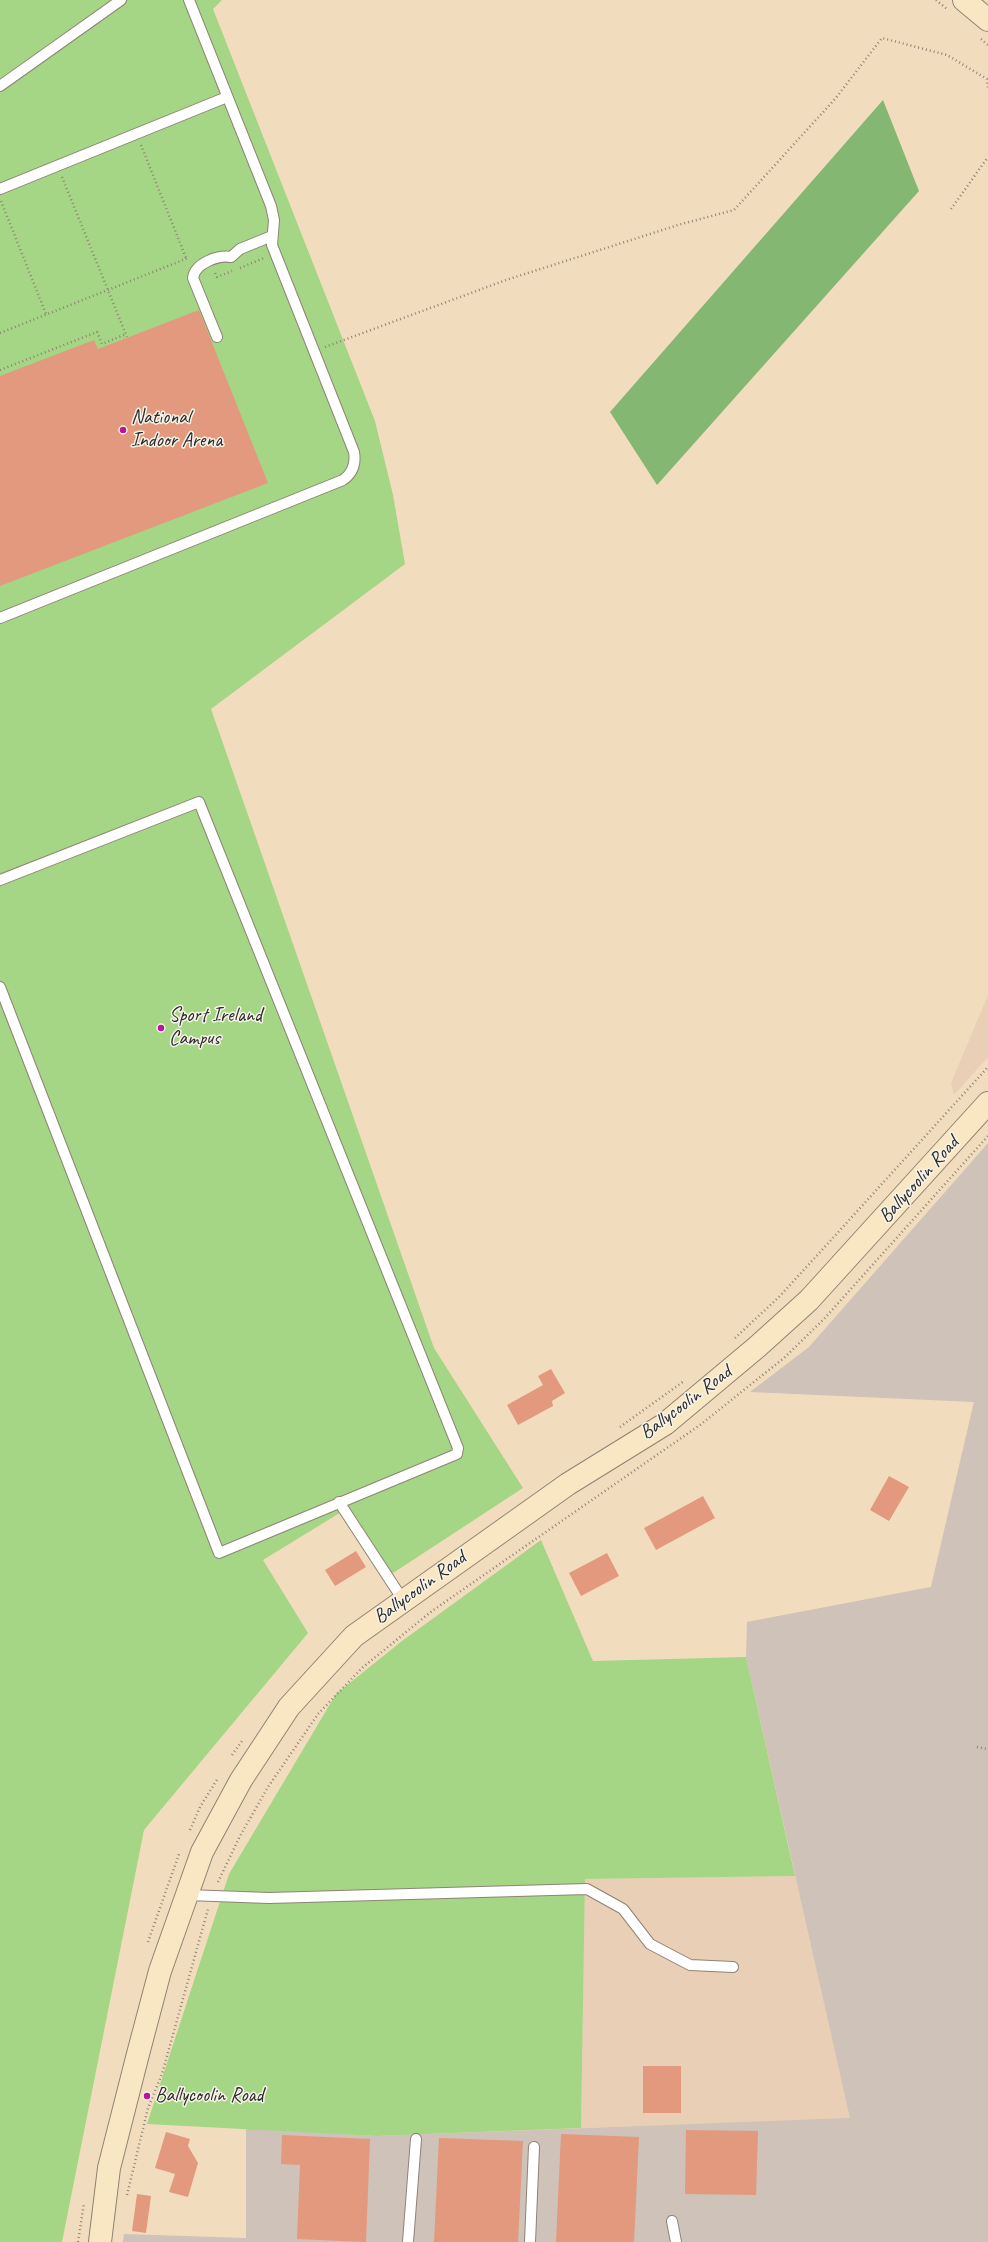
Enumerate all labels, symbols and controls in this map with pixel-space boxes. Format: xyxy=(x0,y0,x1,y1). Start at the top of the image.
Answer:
place label: National Indoor Arena xyxy=(131,406,222,453)
marker: National Indoor Arena xyxy=(118,425,128,435)
place label: Sport Ireland Campus xyxy=(169,1004,262,1051)
marker: Sport Ireland Campus xyxy=(156,1023,166,1033)
street label: Ballycoolin Road xyxy=(874,1132,964,1228)
street label: Ballycoolin Road xyxy=(636,1361,736,1445)
street label: Ballycoolin Road xyxy=(369,1546,471,1630)
place label: Ballycoolin Road xyxy=(155,2084,263,2108)
marker: Ballycoolin Road xyxy=(142,2091,152,2101)

